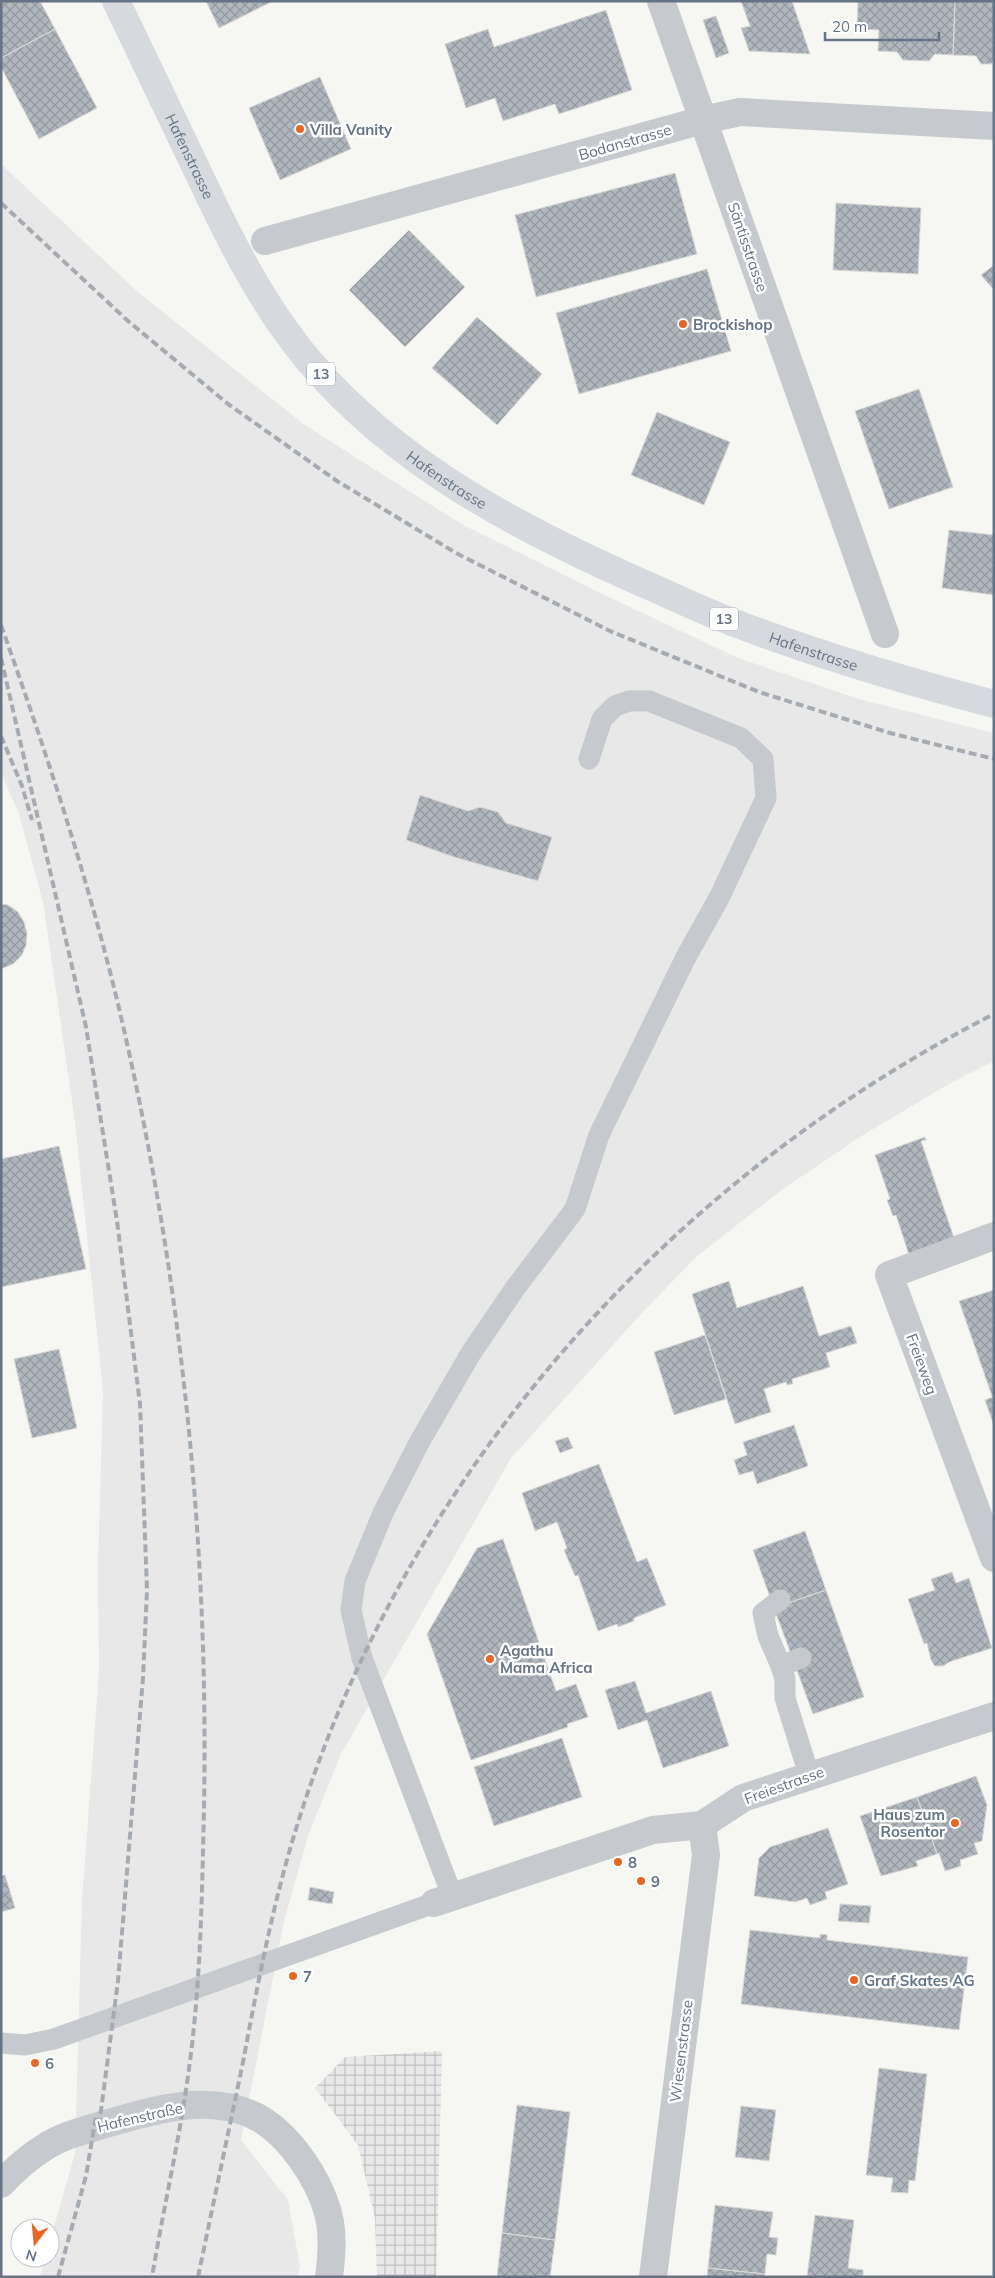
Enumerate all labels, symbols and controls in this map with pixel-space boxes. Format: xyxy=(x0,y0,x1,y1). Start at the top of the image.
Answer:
scale bar xyxy=(825,10,939,42)
text: 20 m xyxy=(832,17,867,36)
street label: Hafenstrasse xyxy=(162,110,219,202)
place label: Villa Vanity xyxy=(309,120,393,139)
street label: Bodanstrasse xyxy=(576,120,674,164)
marker: Villa Vanity xyxy=(294,123,306,135)
street label: Säntisstrasse xyxy=(724,200,772,294)
place label: Brockishop xyxy=(693,315,773,334)
marker: Brockishop xyxy=(677,318,689,330)
road number: 13 xyxy=(307,362,335,386)
street label: Hafenstrasse xyxy=(403,446,491,513)
road number: 13 xyxy=(710,608,738,630)
street label: Hafenstrasse xyxy=(767,627,861,675)
street label: Freieweg xyxy=(902,1331,942,1397)
place label: Agathu Mama Africa xyxy=(500,1641,593,1677)
marker: Agathu Mama Africa xyxy=(484,1653,496,1665)
street label: Freiestrasse xyxy=(741,1762,827,1808)
place label: Haus zum Rosentor xyxy=(873,1805,945,1841)
marker: Haus zum Rosentor xyxy=(949,1817,961,1829)
place label: 8 xyxy=(628,1853,637,1872)
marker: 8 xyxy=(612,1856,624,1868)
place label: 9 xyxy=(651,1872,660,1891)
marker: 9 xyxy=(635,1875,647,1887)
place label: 7 xyxy=(303,1967,312,1986)
marker: 7 xyxy=(287,1970,299,1982)
place label: Graf Skates AG xyxy=(864,1971,975,1990)
marker: Graf Skates AG xyxy=(848,1974,860,1986)
street label: Wiesenstrasse xyxy=(665,1999,697,2103)
place label: 6 xyxy=(45,2054,54,2073)
marker: 6 xyxy=(29,2057,41,2069)
street label: Hafenstraße xyxy=(95,2098,185,2136)
north arrow xyxy=(10,2218,60,2268)
text: N xyxy=(24,2245,39,2266)

